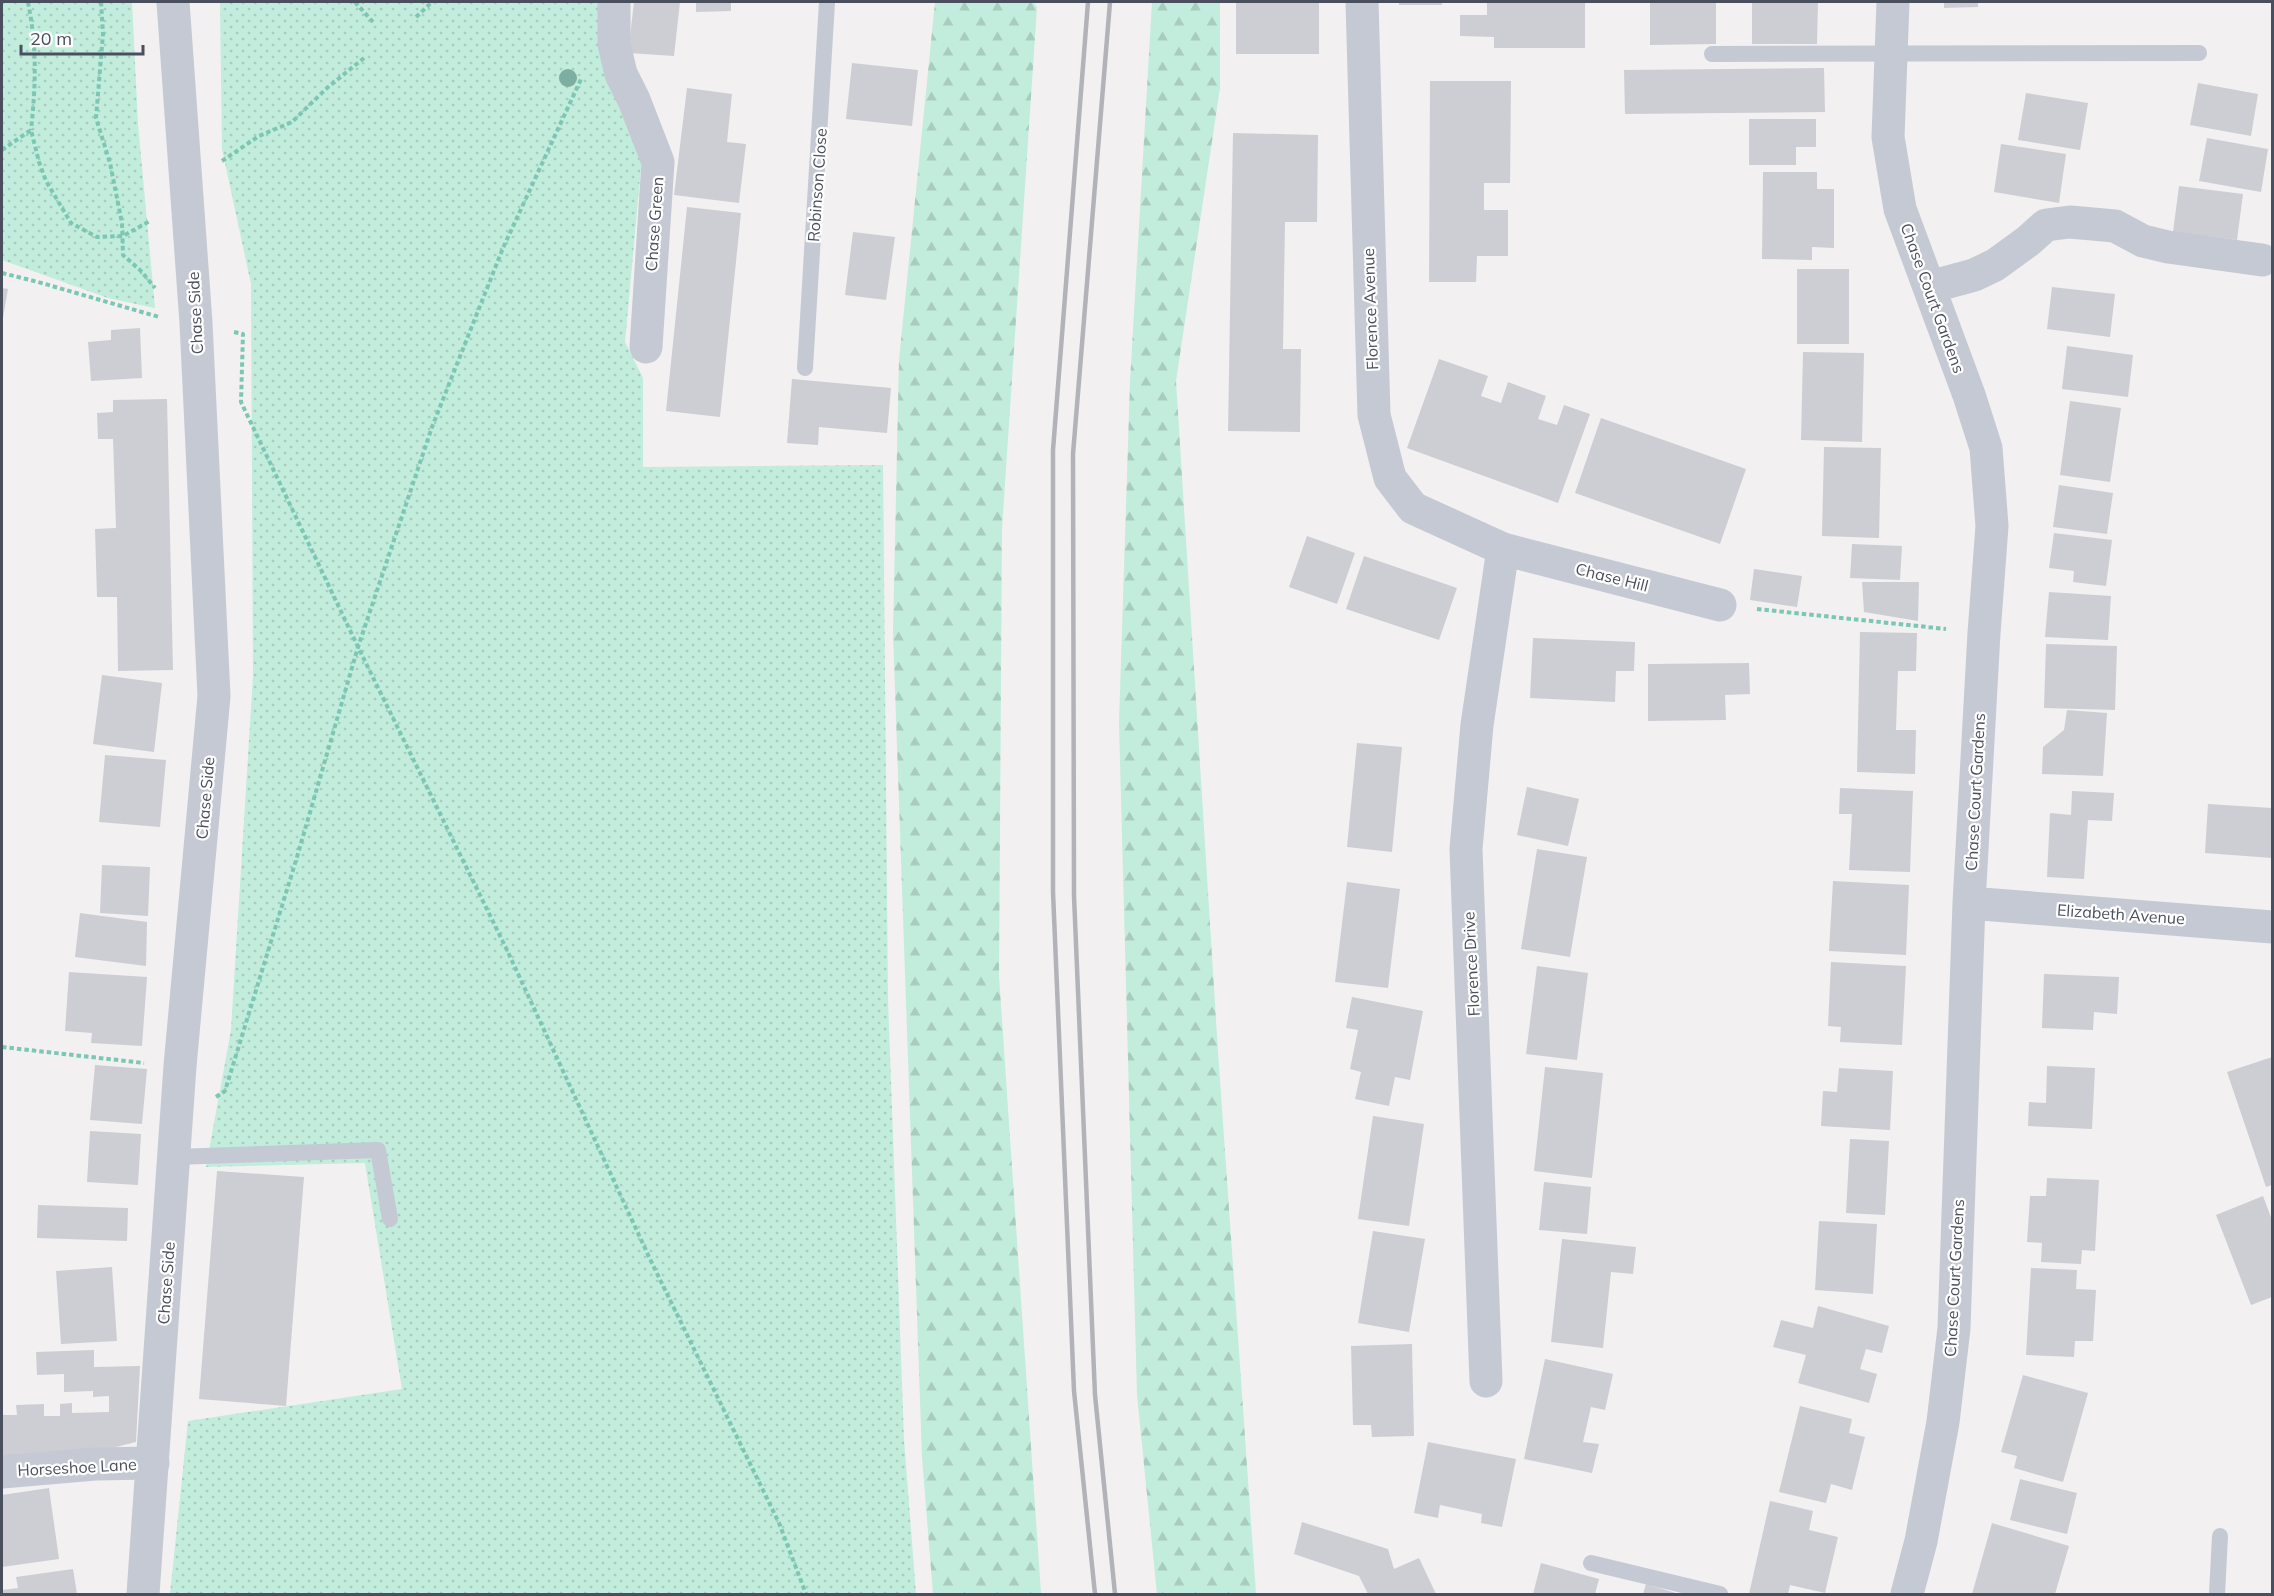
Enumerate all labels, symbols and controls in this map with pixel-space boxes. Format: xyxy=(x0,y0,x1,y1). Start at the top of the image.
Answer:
scale bar xyxy=(21,18,142,56)
text: 20 m xyxy=(30,27,72,50)
street label: Robinson Close xyxy=(803,127,831,243)
street label: Chase Green xyxy=(641,176,667,272)
street label: Chase Court Gardens xyxy=(1897,220,1969,376)
street label: Florence Avenue xyxy=(1358,248,1382,370)
street label: Chase Side xyxy=(183,271,207,355)
street label: Chase Hill xyxy=(1573,558,1651,596)
street label: Chase Court Gardens xyxy=(1961,712,1989,871)
street label: Chase Side xyxy=(191,756,219,840)
street label: Elizabeth Avenue xyxy=(2056,900,2186,928)
street label: Florence Drive xyxy=(1458,911,1484,1017)
street label: Chase Court Gardens xyxy=(1940,1198,1968,1357)
street label: Chase Side xyxy=(153,1241,179,1325)
street label: Horseshoe Lane xyxy=(17,1454,137,1480)

